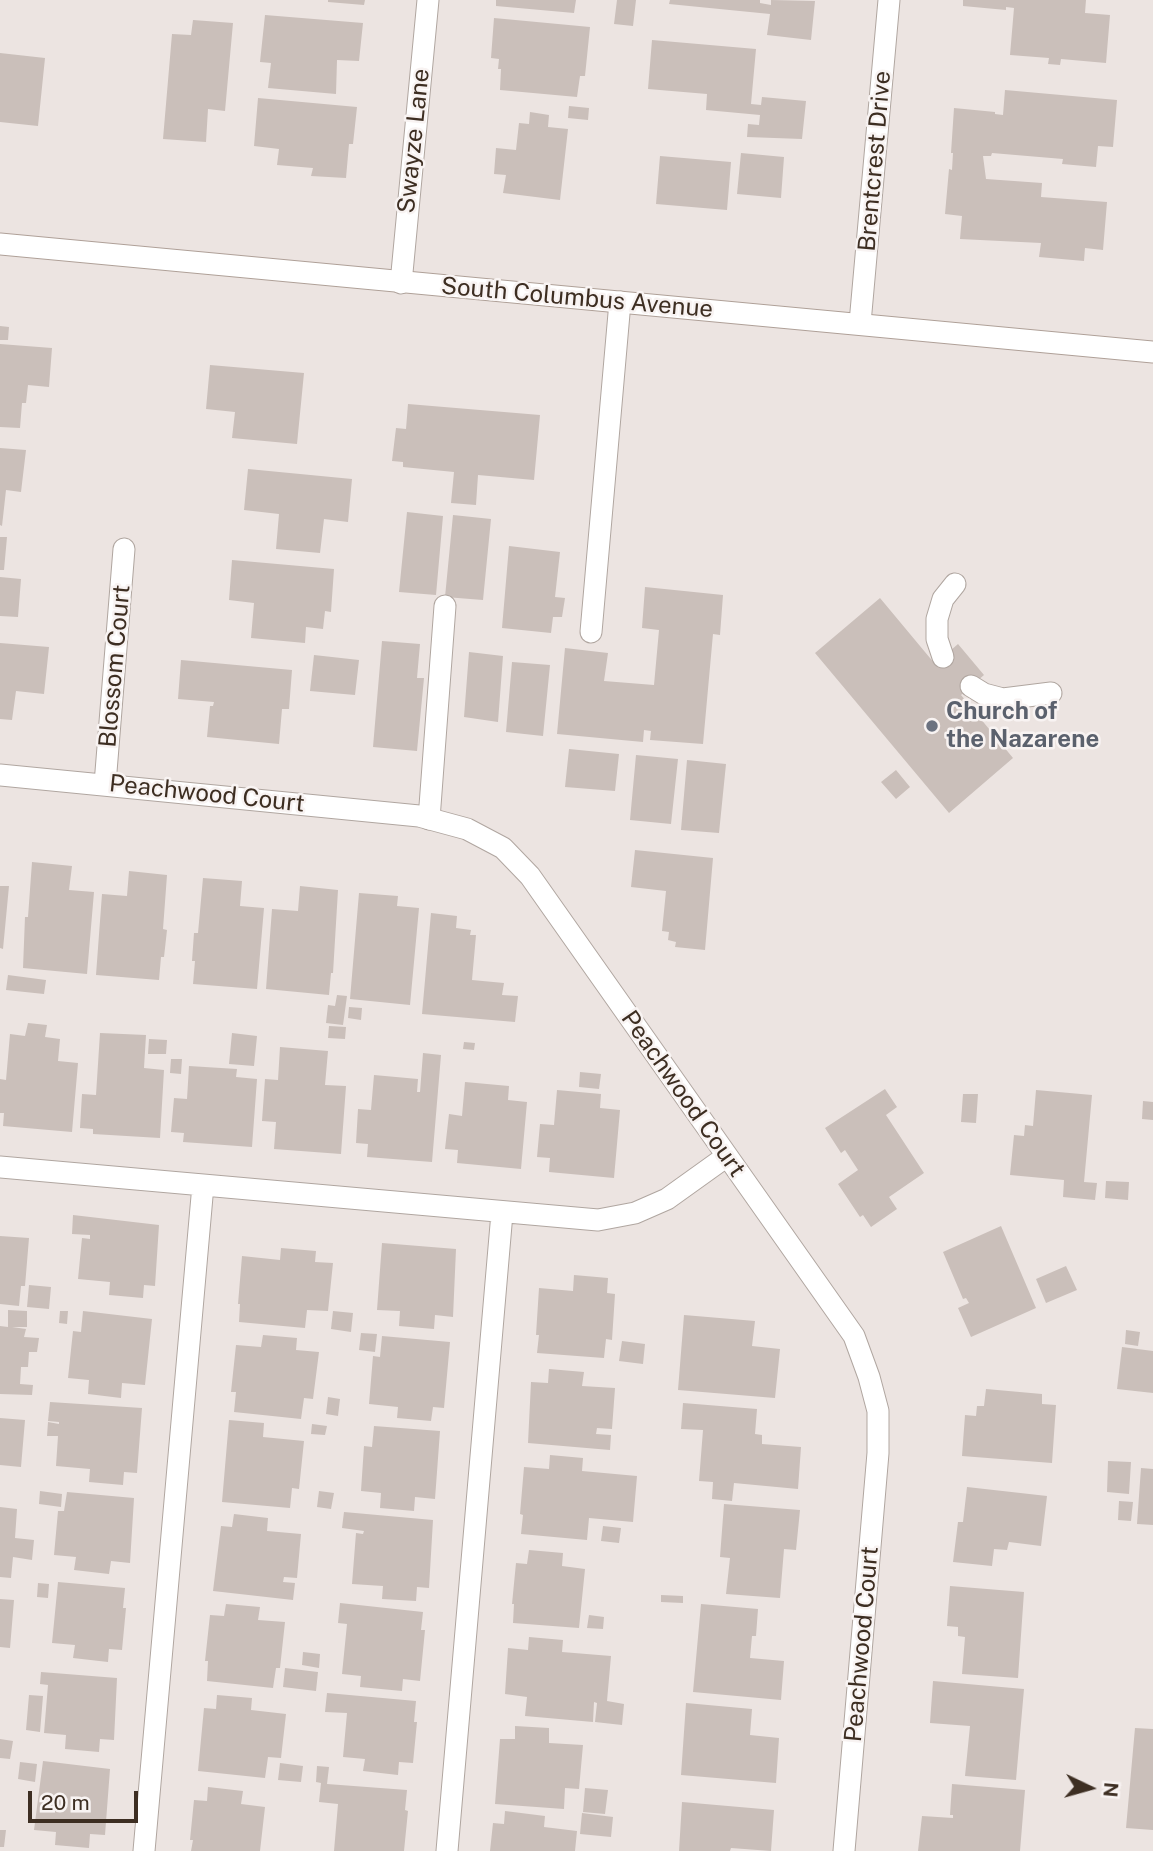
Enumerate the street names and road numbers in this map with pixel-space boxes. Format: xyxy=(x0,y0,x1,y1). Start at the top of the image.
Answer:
street label: Swayze Lane xyxy=(392,67,436,215)
street label: Brentcrest Drive xyxy=(853,69,897,253)
street label: South Columbus Avenue xyxy=(440,272,714,324)
street label: Blossom Court xyxy=(94,583,136,749)
street label: Peachwood Court xyxy=(108,769,306,819)
street label: Peachwood Court xyxy=(615,1005,751,1183)
street label: Peachwood Court xyxy=(839,1545,885,1743)

